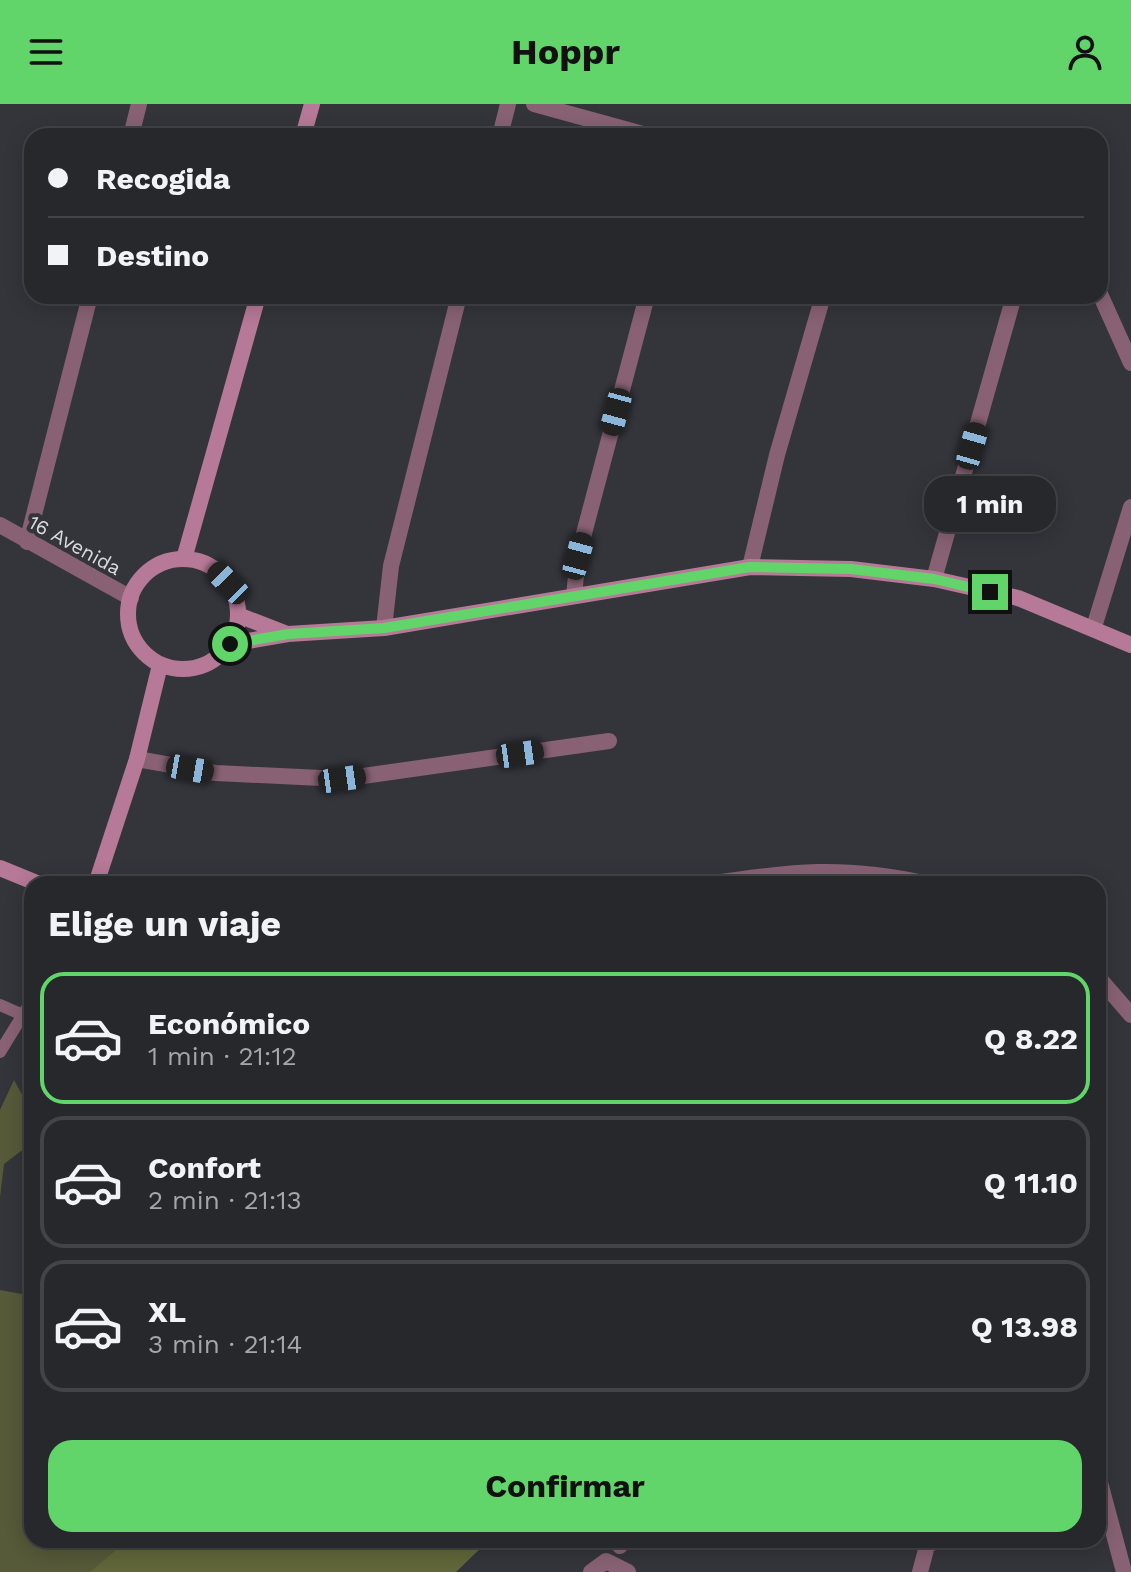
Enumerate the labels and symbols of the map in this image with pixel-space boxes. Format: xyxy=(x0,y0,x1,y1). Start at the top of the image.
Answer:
car xyxy=(598,386,634,438)
car xyxy=(954,420,990,472)
callout: 1 min xyxy=(924,476,1056,532)
street label: 16 Avenida xyxy=(25,510,125,580)
car xyxy=(560,530,596,582)
car xyxy=(203,557,253,609)
route end xyxy=(972,574,1008,610)
route start xyxy=(212,626,248,662)
car xyxy=(495,739,545,769)
car xyxy=(164,753,216,785)
car xyxy=(317,764,367,794)

